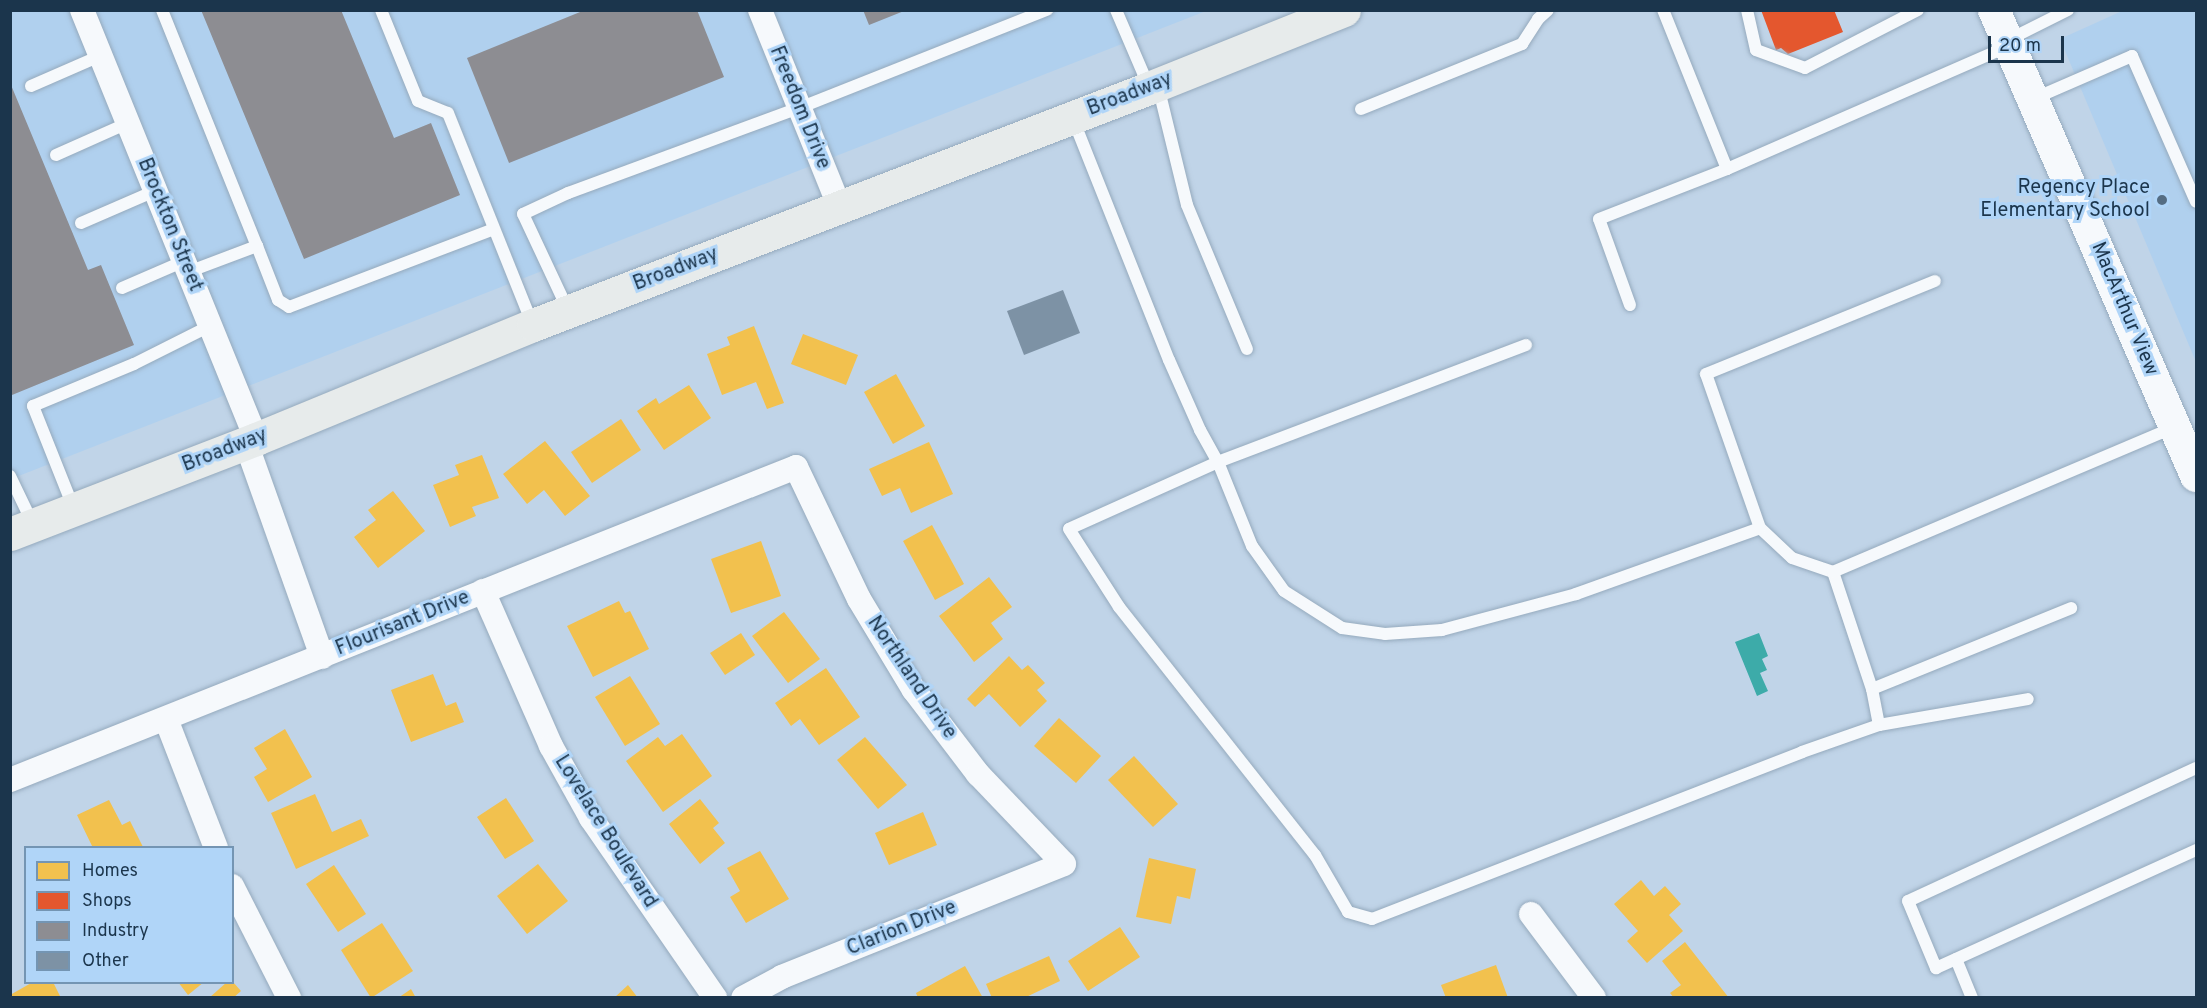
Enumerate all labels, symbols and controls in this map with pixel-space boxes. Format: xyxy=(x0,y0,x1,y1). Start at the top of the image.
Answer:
scale bar xyxy=(1991,24,2068,62)
text: 20 m xyxy=(1999,35,2041,58)
street label: Freedom Drive xyxy=(763,43,835,173)
street label: Broadway xyxy=(1084,68,1176,122)
street label: Brockton Street xyxy=(131,155,207,295)
place label: Regency Place Elementary School xyxy=(1980,176,2150,223)
marker: Regency Place Elementary School xyxy=(2155,193,2169,207)
street label: MacArthur View xyxy=(2085,238,2163,380)
street label: Broadway xyxy=(630,243,722,297)
street label: Broadway xyxy=(179,424,271,478)
street label: Flourisant Drive xyxy=(333,586,473,662)
street label: Northland Drive xyxy=(861,612,961,744)
street label: Lovelace Boulevard xyxy=(548,751,662,913)
legend xyxy=(24,846,234,984)
text: Homes xyxy=(82,860,138,883)
text: Shops xyxy=(82,890,132,913)
street label: Clarion Drive xyxy=(844,896,960,962)
text: Industry xyxy=(82,920,149,943)
text: Other xyxy=(82,950,129,973)

